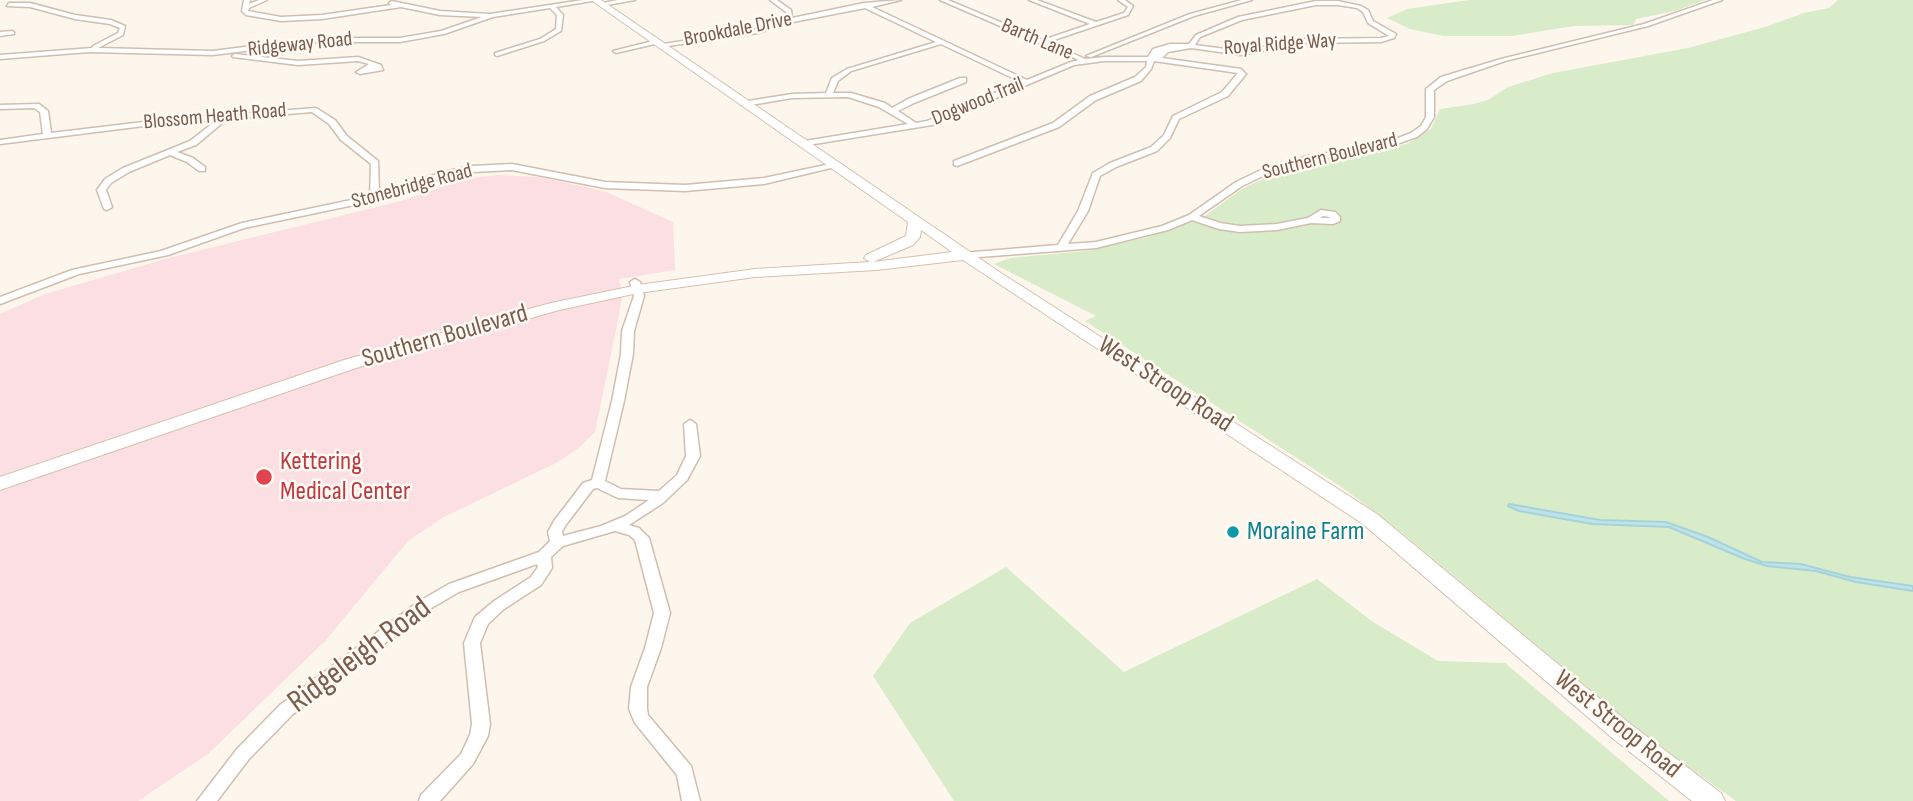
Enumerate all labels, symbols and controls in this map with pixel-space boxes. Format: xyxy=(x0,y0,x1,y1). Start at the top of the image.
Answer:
street label: Brookdale Drive xyxy=(682,7,794,53)
street label: Barth Lane xyxy=(997,14,1077,66)
street label: Ridgeway Road xyxy=(247,27,353,63)
street label: Royal Ridge Way xyxy=(1223,28,1337,62)
street label: Dogwood Trail xyxy=(928,72,1028,132)
street label: Blossom Heath Road xyxy=(143,98,287,136)
street label: Southern Boulevard xyxy=(1260,128,1400,186)
street label: Stonebridge Road xyxy=(349,159,475,215)
street label: Southern Boulevard xyxy=(359,298,531,376)
street label: West Stroop Road xyxy=(1092,330,1238,440)
place label: Kettering Medical Center xyxy=(280,446,410,508)
marker: Kettering Medical Center xyxy=(254,467,274,487)
place label: Moraine Farm xyxy=(1247,516,1364,548)
marker: Moraine Farm xyxy=(1225,524,1241,540)
street label: Ridgeleigh Road xyxy=(281,590,439,722)
street label: West Stroop Road xyxy=(1547,664,1687,786)

